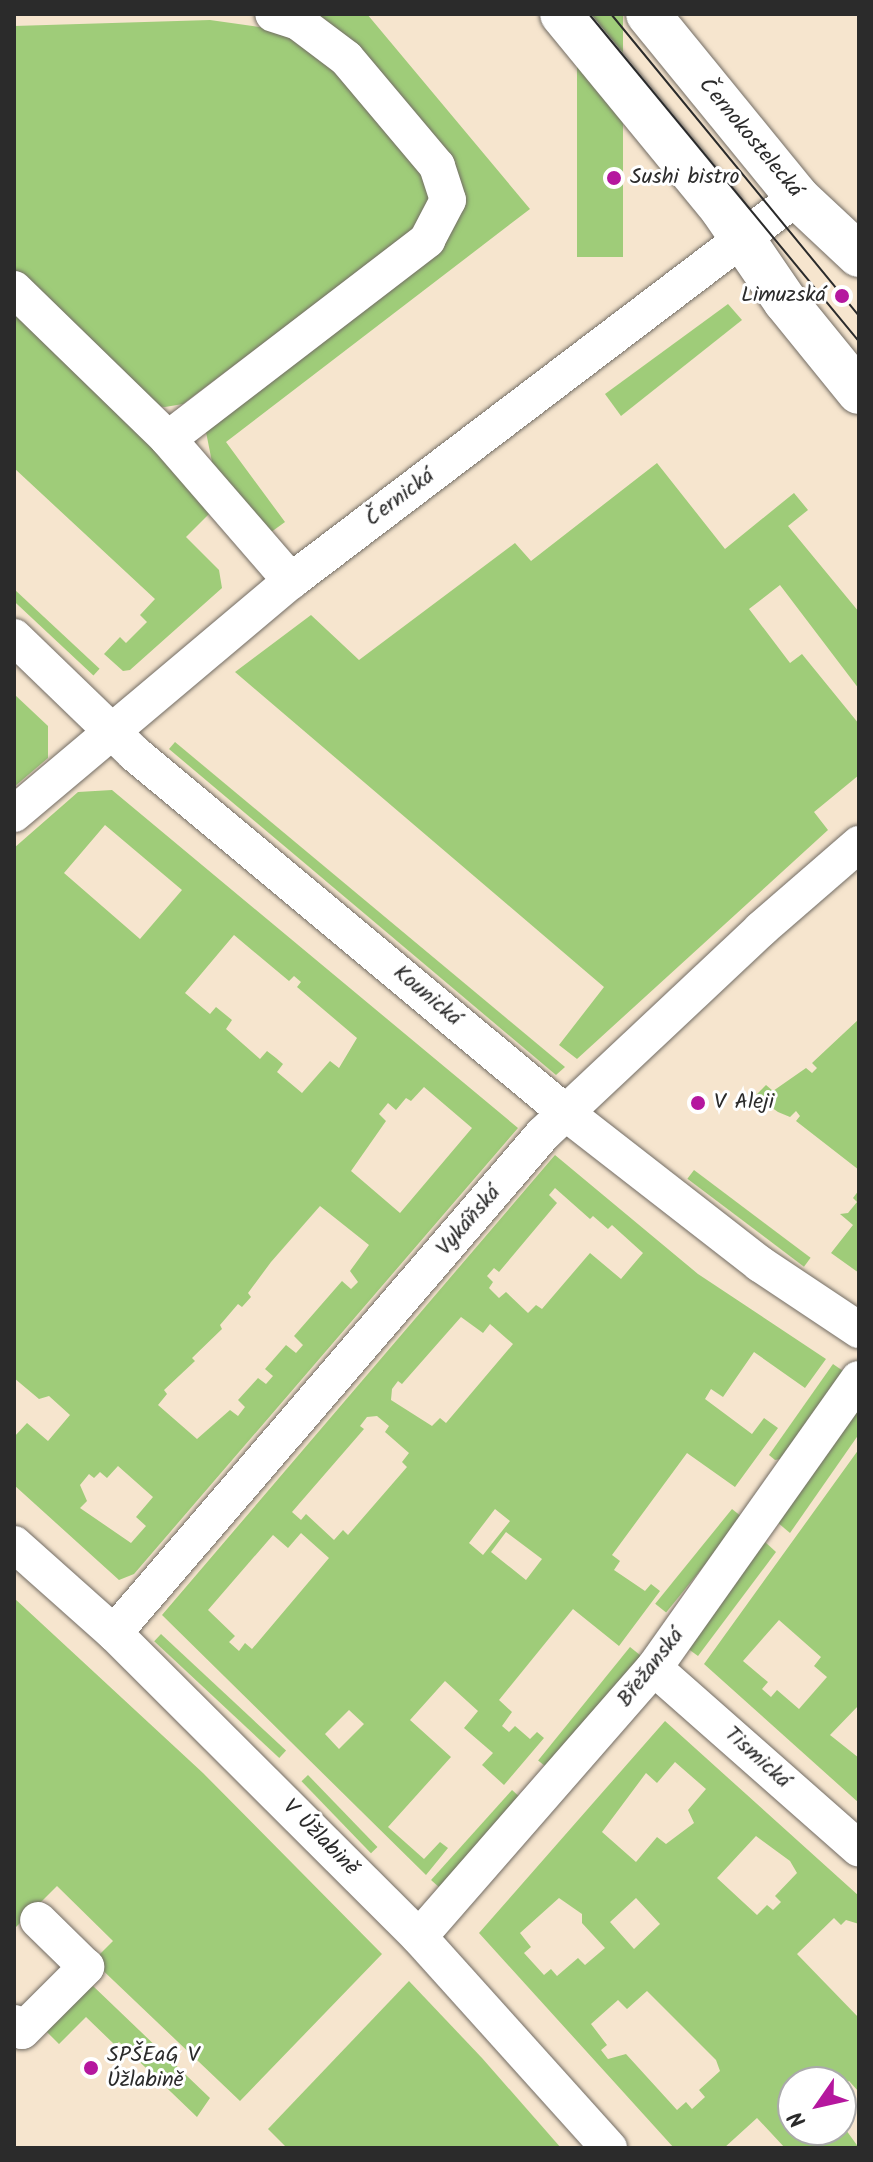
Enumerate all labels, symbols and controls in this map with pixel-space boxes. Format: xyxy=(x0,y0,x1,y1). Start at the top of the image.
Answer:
street label: Černokostelecká xyxy=(692,73,808,203)
place label: Sushi bistro xyxy=(630,165,739,191)
marker: Sushi bistro xyxy=(605,169,623,187)
place label: Limuzská xyxy=(741,283,826,309)
marker: Limuzská xyxy=(833,287,851,305)
street label: Černická xyxy=(360,463,440,533)
street label: Kounická xyxy=(387,960,467,1032)
place label: V Aleji xyxy=(714,1090,774,1116)
marker: V Aleji xyxy=(689,1094,707,1112)
street label: Vykáňská xyxy=(431,1180,507,1262)
street label: Břežanská xyxy=(612,1623,690,1713)
street label: Tismická xyxy=(719,1722,795,1794)
street label: V Úžlabině xyxy=(276,1794,364,1882)
place label: SPŠEaG V Úžlabině xyxy=(107,2042,199,2094)
marker: SPŠEaG V Úžlabině xyxy=(82,2059,100,2077)
north arrow xyxy=(777,2066,857,2146)
text: N xyxy=(780,2103,817,2134)

